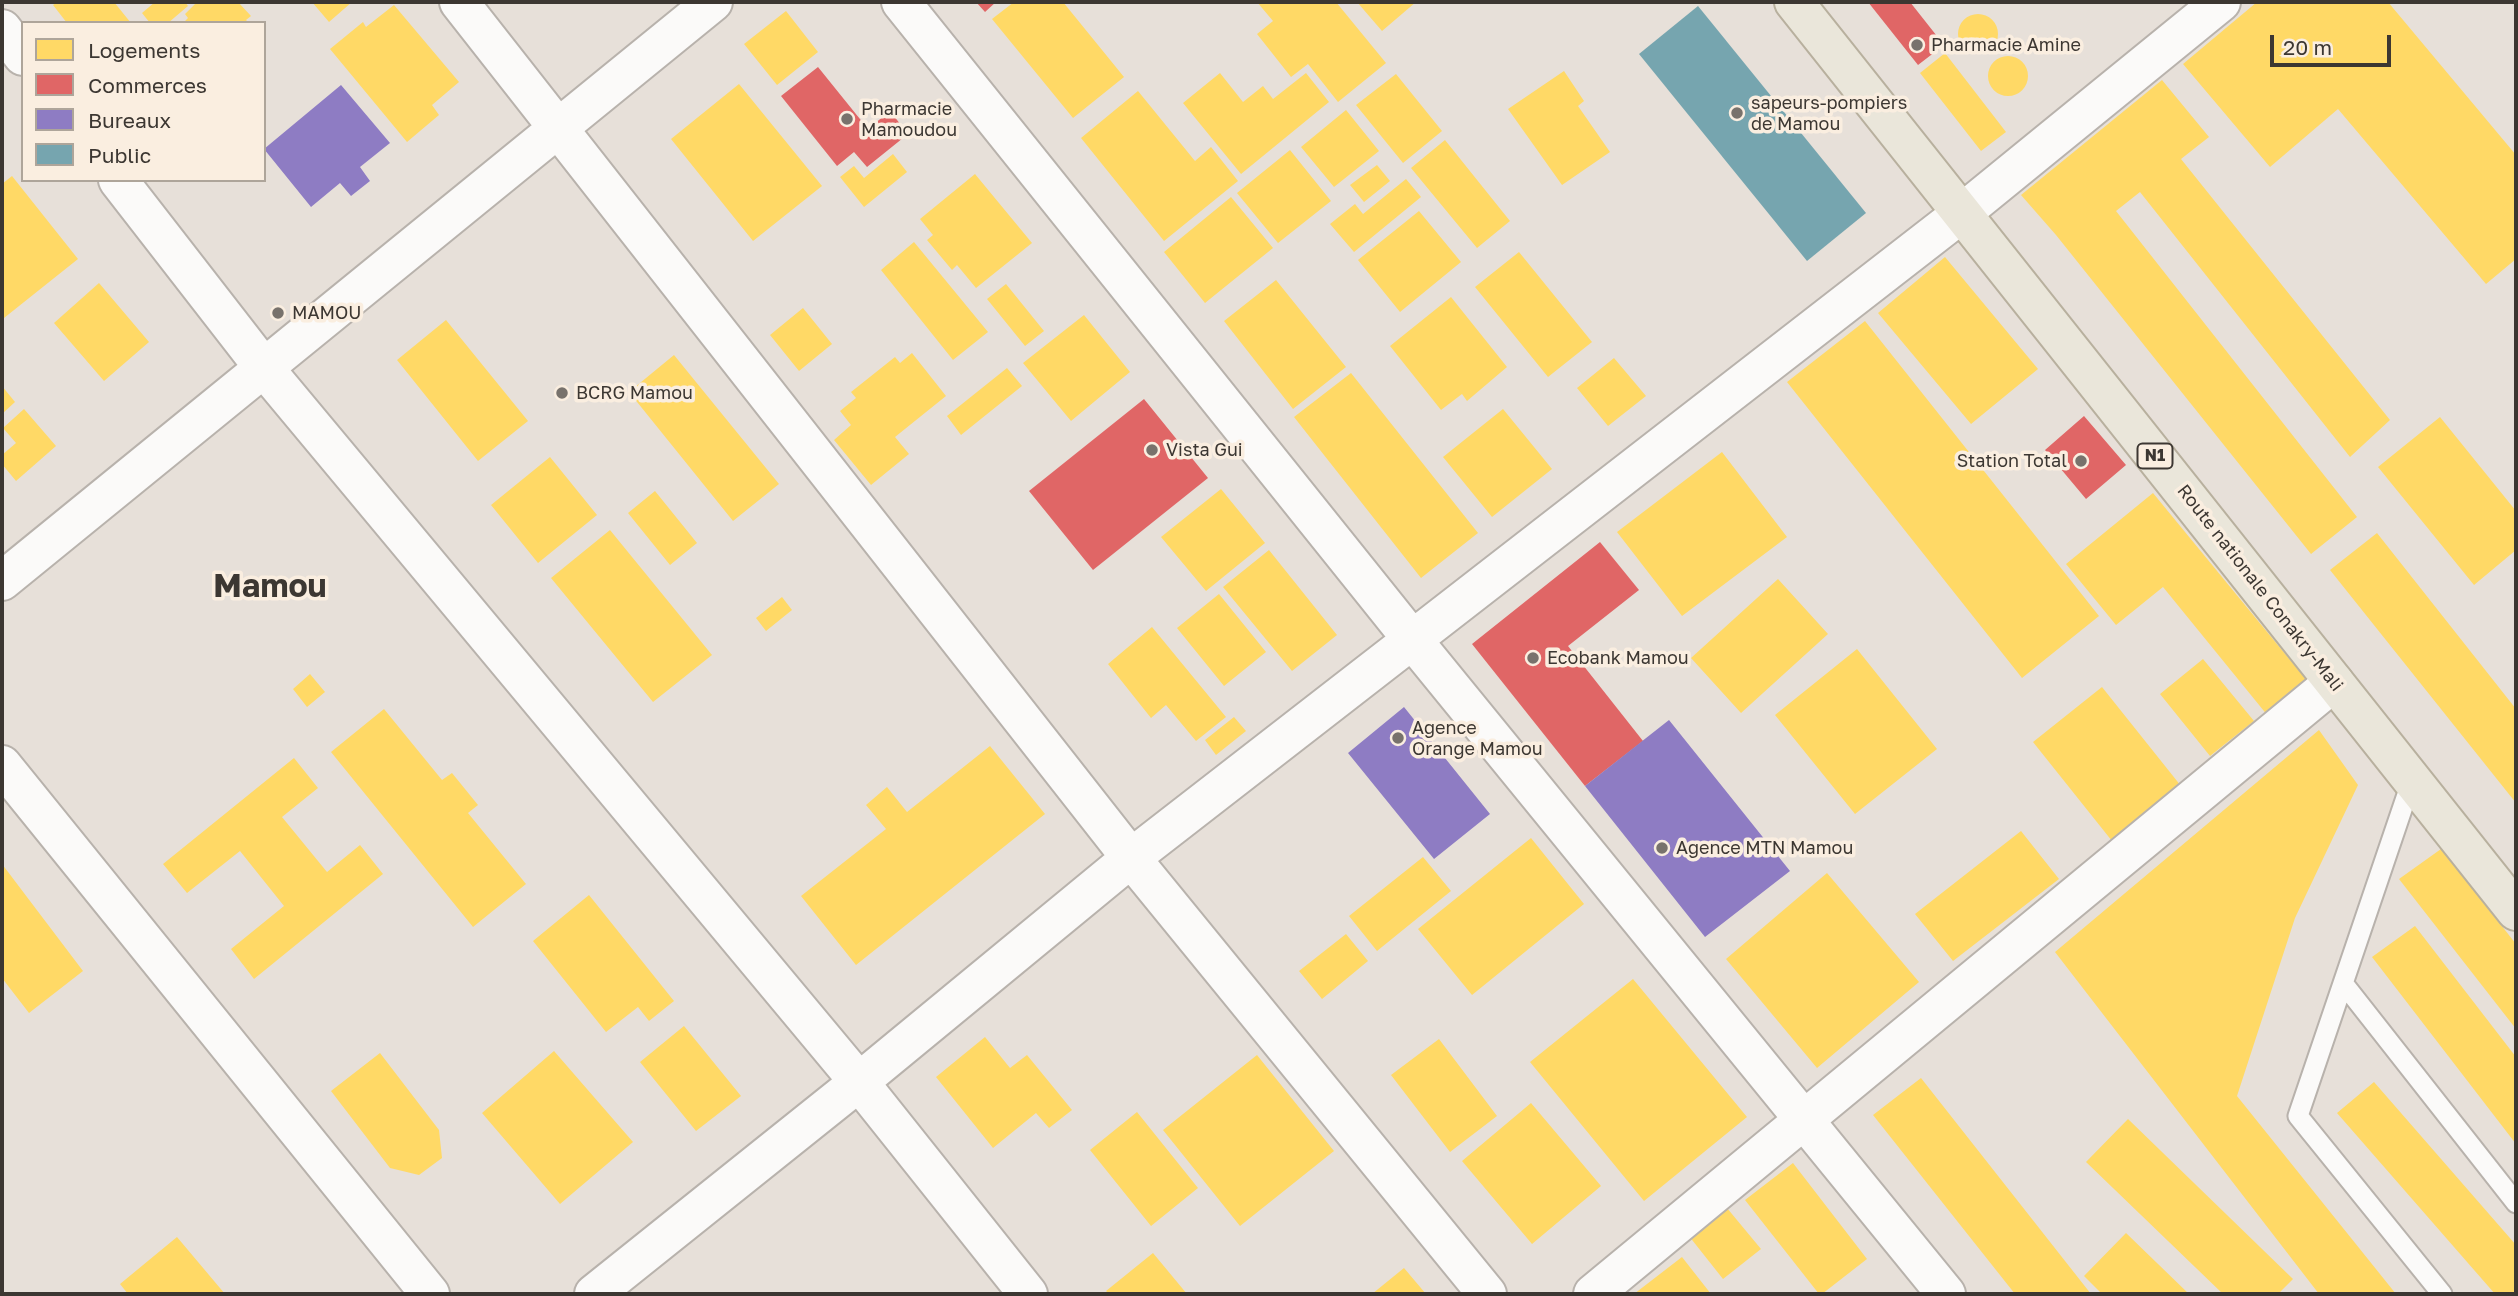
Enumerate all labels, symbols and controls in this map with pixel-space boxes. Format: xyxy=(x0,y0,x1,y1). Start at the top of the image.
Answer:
legend xyxy=(21,21,266,182)
scale bar xyxy=(2273,21,2394,65)
place label: Pharmacie Amine xyxy=(1931,34,2081,56)
text: 20 m xyxy=(2283,34,2332,60)
text: Logements xyxy=(88,37,200,63)
marker: Pharmacie Amine xyxy=(1909,37,1925,53)
text: Commerces xyxy=(88,72,207,98)
place label: sapeurs-pompiers de Mamou xyxy=(1751,92,1907,134)
place label: Pharmacie Mamoudou xyxy=(861,98,957,140)
marker: sapeurs-pompiers de Mamou xyxy=(1729,105,1745,121)
text: Bureaux xyxy=(88,107,171,133)
marker: Pharmacie Mamoudou xyxy=(839,111,855,127)
text: Public xyxy=(88,142,151,168)
place label: MAMOU xyxy=(292,302,361,324)
marker: MAMOU xyxy=(270,305,286,321)
place label: BCRG Mamou xyxy=(576,382,693,404)
marker: BCRG Mamou xyxy=(554,385,570,401)
place label: Vista Gui xyxy=(1166,439,1243,461)
marker: Vista Gui xyxy=(1144,442,1160,458)
road number: N1 xyxy=(2138,444,2172,468)
place label: Station Total xyxy=(1957,450,2067,472)
marker: Station Total xyxy=(2073,453,2089,469)
street label: Route nationale Conakry-Mali xyxy=(2173,480,2347,696)
district label: Mamou xyxy=(213,568,327,606)
place label: Ecobank Mamou xyxy=(1547,647,1689,669)
marker: Ecobank Mamou xyxy=(1525,650,1541,666)
place label: Agence Orange Mamou xyxy=(1412,717,1543,760)
marker: Agence Orange Mamou xyxy=(1390,730,1406,746)
place label: Agence MTN Mamou xyxy=(1676,837,1853,859)
marker: Agence MTN Mamou xyxy=(1654,840,1670,856)

